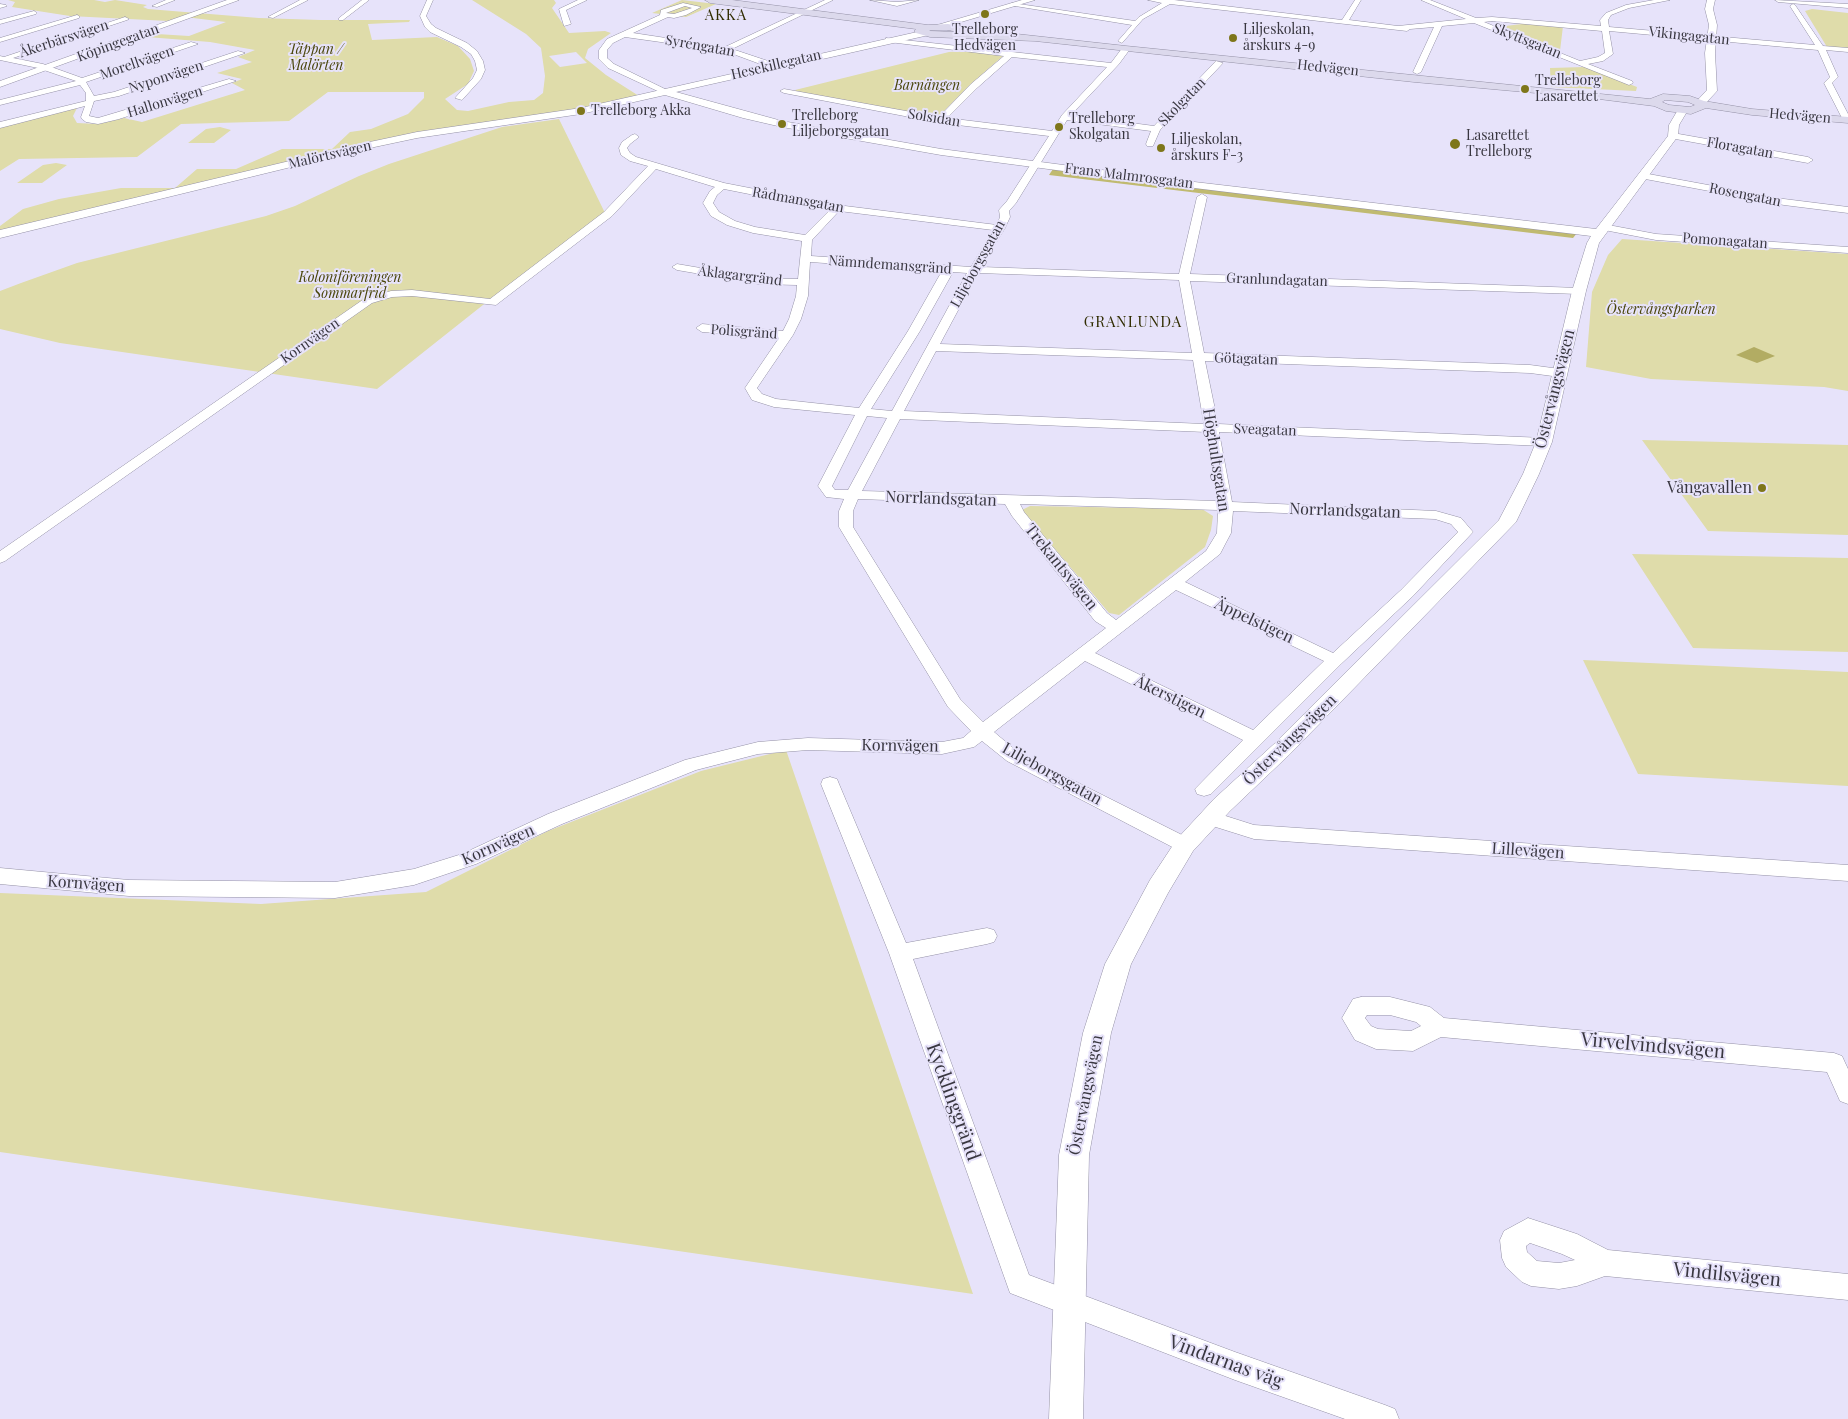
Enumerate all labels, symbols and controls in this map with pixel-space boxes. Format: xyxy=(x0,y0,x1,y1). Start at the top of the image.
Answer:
district label: AKKA xyxy=(704,6,748,24)
marker: Trelleborg Hedvägen xyxy=(979,8,991,20)
street label: Åkerbärsvägen xyxy=(17,17,111,61)
street label: Köpingegatan xyxy=(75,20,161,66)
street label: Skyttsgatan xyxy=(1490,20,1564,62)
place label: Trelleborg Hedvägen xyxy=(952,22,1018,54)
place label: Liljeskolan, årskurs 4-9 xyxy=(1243,22,1315,54)
street label: Vikingagatan xyxy=(1648,23,1730,49)
street label: Syréngatan xyxy=(664,32,736,60)
marker: Liljeskolan, årskurs 4-9 xyxy=(1227,32,1239,44)
park label: Täppan / Malörten xyxy=(288,42,344,74)
street label: Morellvägen xyxy=(98,43,176,83)
street label: Hesekillegatan xyxy=(729,46,823,84)
street label: Hedvägen xyxy=(1296,56,1360,80)
street label: Nyponvägen xyxy=(127,57,205,97)
place label: Trelleborg Lasarettet xyxy=(1535,73,1601,105)
street label: Skolgatan xyxy=(1155,74,1209,130)
park label: Barnängen xyxy=(894,78,960,94)
street label: Hallonvägen xyxy=(125,83,205,121)
marker: Trelleborg Lasarettet xyxy=(1519,83,1531,95)
place label: Trelleborg Akka xyxy=(591,103,691,119)
marker: Trelleborg Akka xyxy=(575,105,587,117)
street label: Hedvägen xyxy=(1768,105,1832,127)
street label: Solsidan xyxy=(907,106,961,130)
place label: Trelleborg Liljeborgsgatan xyxy=(792,108,889,140)
place label: Trelleborg Skolgatan xyxy=(1069,111,1135,144)
marker: Trelleborg Liljeborgsgatan xyxy=(776,118,788,130)
marker: Trelleborg Skolgatan xyxy=(1053,121,1065,133)
place label: Lasarettet Trelleborg xyxy=(1466,128,1532,160)
place label: Liljeskolan, årskurs F-3 xyxy=(1171,132,1243,164)
street label: Floragatan xyxy=(1705,134,1775,162)
street label: Malörtsvägen xyxy=(287,137,373,173)
marker: Lasarettet Trelleborg xyxy=(1448,137,1462,151)
marker: Liljeskolan, årskurs F-3 xyxy=(1155,142,1167,154)
street label: Frans Malmrosgatan xyxy=(1064,160,1194,192)
street label: Rosengatan xyxy=(1708,180,1782,210)
street label: Rådmansgatan xyxy=(751,184,845,216)
street label: Liljeborgsgatan xyxy=(947,217,1009,311)
street label: Pomonagatan xyxy=(1682,230,1768,252)
street label: Nämndemansgränd xyxy=(828,252,952,278)
street label: Åklagargränd xyxy=(697,263,783,289)
park label: Koloniföreningen Sommarfrid xyxy=(299,270,401,302)
street label: Granlundagatan xyxy=(1226,270,1328,290)
park label: Östervångsparken xyxy=(1606,302,1716,318)
district label: GRANLUNDA xyxy=(1083,313,1183,331)
street label: Kornvägen xyxy=(277,315,343,367)
street label: Polisgränd xyxy=(710,321,778,343)
street label: Östervångsvägen xyxy=(1531,327,1579,451)
street label: Götagatan xyxy=(1214,349,1278,369)
street label: Höghultsgatan xyxy=(1198,407,1234,513)
street label: Sveagatan xyxy=(1233,421,1297,439)
place label: Vångavallen xyxy=(1667,478,1752,498)
marker: Vångavallen xyxy=(1756,482,1768,494)
street label: Norrlandsgatan xyxy=(885,487,997,511)
street label: Norrlandsgatan xyxy=(1289,499,1401,523)
street label: Trekantsvägen xyxy=(1020,520,1102,614)
street label: Äppelstigen xyxy=(1212,594,1296,648)
street label: Åkerstigen xyxy=(1131,671,1209,723)
street label: Östervångsvägen xyxy=(1239,691,1341,789)
street label: Kornvägen xyxy=(861,736,939,756)
street label: Liljeborgsgatan xyxy=(999,739,1105,809)
street label: Kornvägen xyxy=(459,820,537,870)
street label: Lillevägen xyxy=(1491,839,1565,863)
street label: Kornvägen xyxy=(47,872,125,896)
street label: Virvelvindsvägen xyxy=(1580,1028,1726,1064)
street label: Östervångsvägen xyxy=(1065,1033,1107,1157)
street label: Kycklinggränd xyxy=(921,1040,985,1164)
street label: Vindilsvägen xyxy=(1672,1258,1782,1292)
street label: Vindarnas väg xyxy=(1166,1331,1286,1393)

